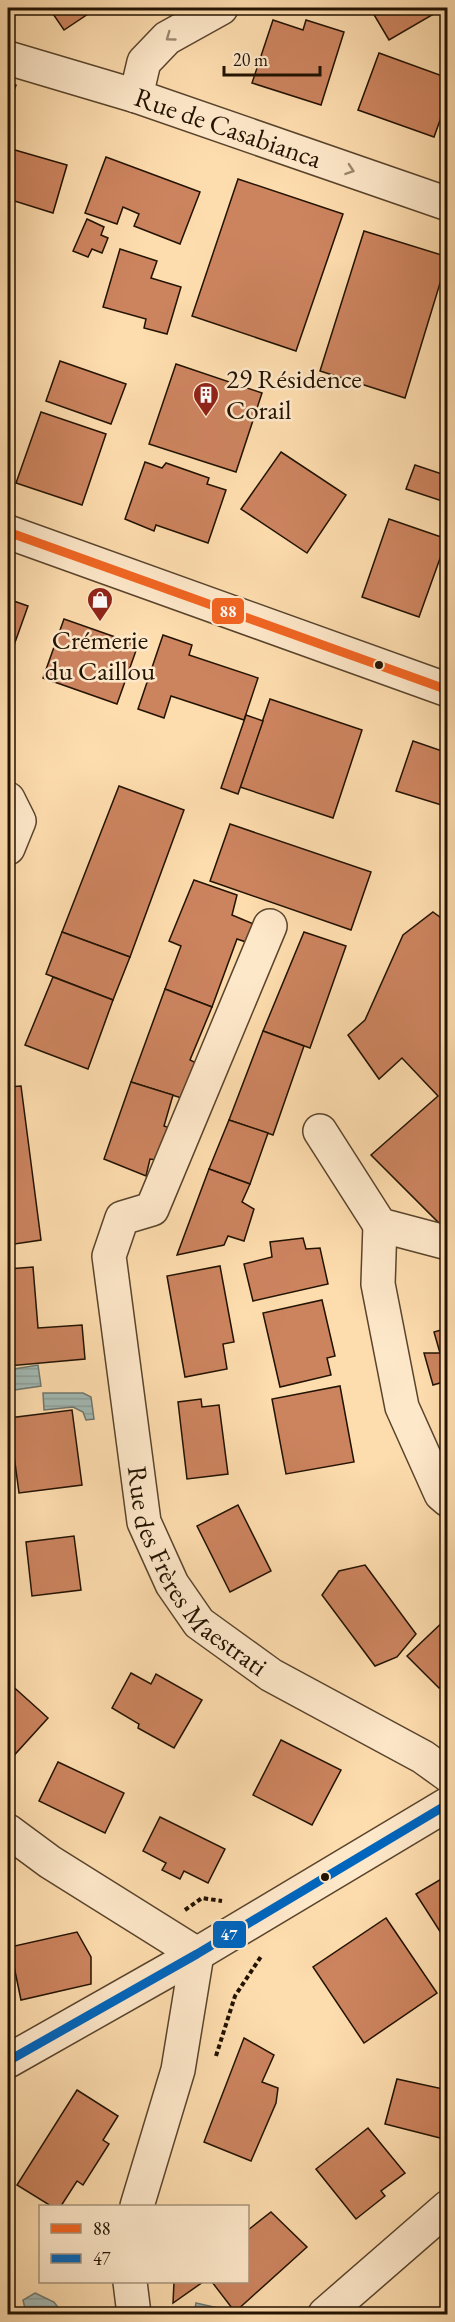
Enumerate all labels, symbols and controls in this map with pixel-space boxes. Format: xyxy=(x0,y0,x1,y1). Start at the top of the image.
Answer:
one-way arrow xyxy=(166,30,177,41)
scale bar xyxy=(224,39,320,77)
text: 20 m xyxy=(233,48,268,71)
street label: Rue de Casabianca xyxy=(130,79,327,176)
one-way arrow xyxy=(344,163,355,176)
place label: 29 Résidence Corail xyxy=(226,361,362,427)
building icon: 29 Résidence Corail xyxy=(191,380,221,418)
shop icon: Crémerie du Caillou xyxy=(85,585,115,623)
line badge: 88 xyxy=(211,597,245,625)
text: 88 xyxy=(220,601,236,622)
place label: Crémerie du Caillou xyxy=(45,622,155,688)
unlabelled marker xyxy=(373,659,385,671)
street label: Rue des Frères Maestrati xyxy=(120,1464,275,1684)
unlabelled marker xyxy=(319,1871,331,1883)
line badge: 47 xyxy=(212,1920,247,1949)
text: 47 xyxy=(221,1924,238,1945)
legend xyxy=(39,2205,249,2283)
text: 88 xyxy=(93,2217,110,2240)
text: 47 xyxy=(93,2247,111,2270)

